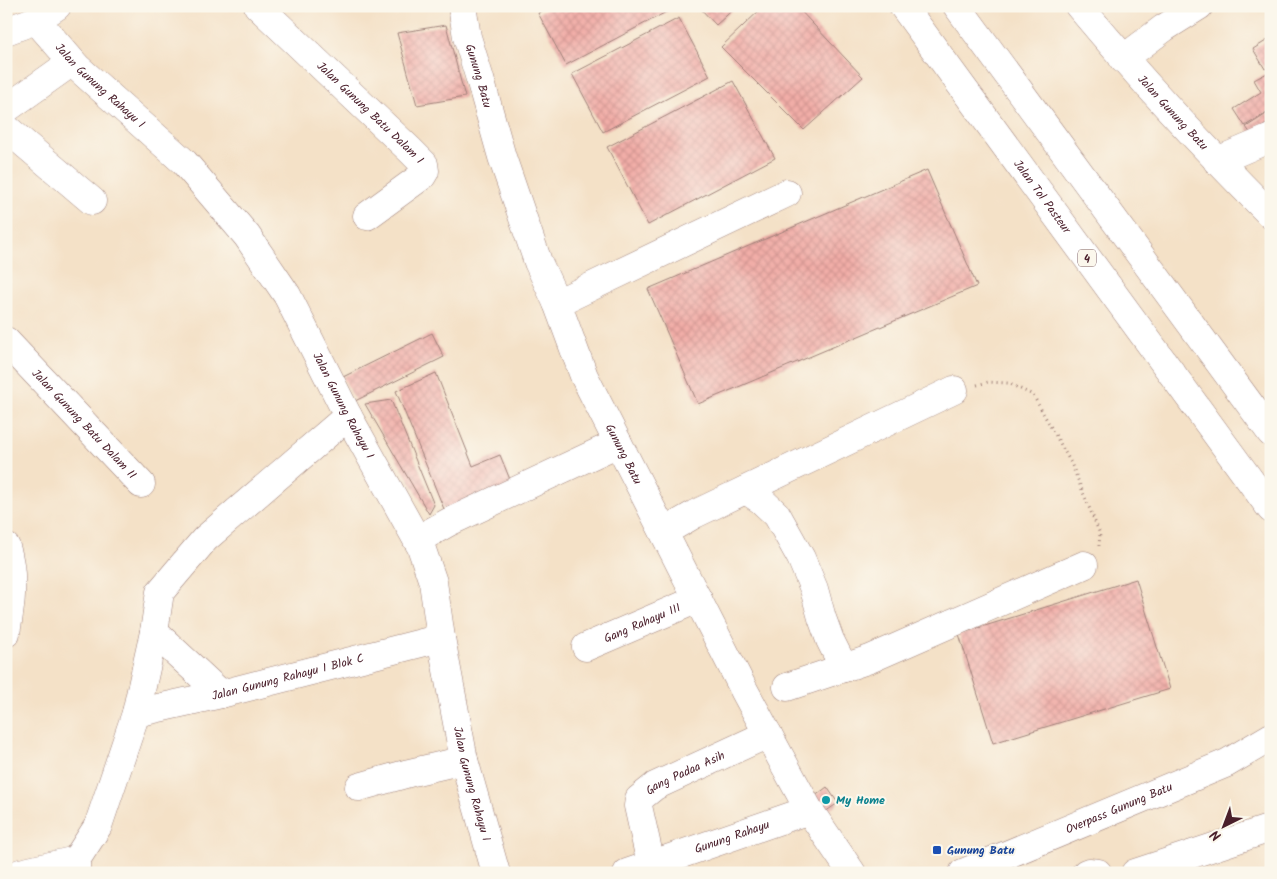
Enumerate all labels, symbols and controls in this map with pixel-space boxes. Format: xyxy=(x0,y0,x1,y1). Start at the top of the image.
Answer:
street label: Jalan Gunung Rahayu I xyxy=(50,39,149,134)
street label: Gunung Batu xyxy=(460,42,497,110)
street label: Jalan Gunung Batu Dalam I xyxy=(312,57,428,169)
street label: Jalan Gunung Batu xyxy=(1133,71,1213,155)
street label: Jalan Tol Pasteur xyxy=(1008,156,1076,239)
road number: 4 xyxy=(1078,250,1096,266)
street label: Jalan Gunung Rahayu I xyxy=(307,349,379,463)
street label: Jalan Gunung Batu Dalam II xyxy=(27,365,141,484)
street label: Gunung Batu xyxy=(600,421,647,488)
street label: Gang Rahayu III xyxy=(601,598,684,648)
street label: Jalan Gunung Rahayu I Blok C xyxy=(210,649,366,706)
street label: Jalan Gunung Rahayu I xyxy=(448,725,496,844)
street label: Gang Padaa Asih xyxy=(642,746,728,800)
street label: Overpass Gunung Batu xyxy=(1063,778,1176,839)
place label: My Home xyxy=(836,791,885,810)
marker: My Home xyxy=(820,794,832,806)
north arrow xyxy=(1200,802,1250,852)
street label: Gunung Rahayu xyxy=(692,815,772,859)
text: N xyxy=(1205,824,1227,846)
place label: Gunung Batu xyxy=(947,841,1015,860)
marker: Gunung Batu xyxy=(931,844,943,856)

